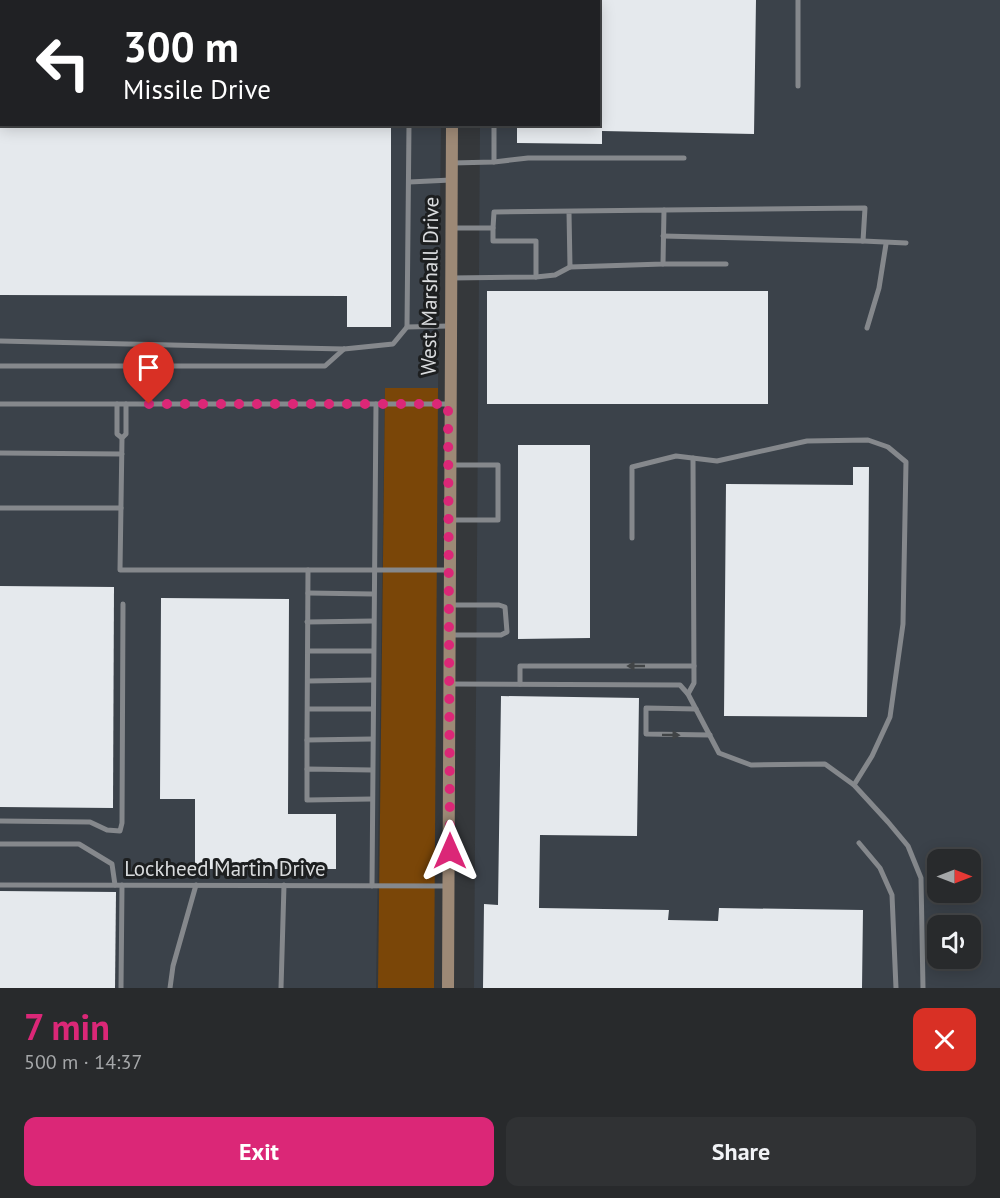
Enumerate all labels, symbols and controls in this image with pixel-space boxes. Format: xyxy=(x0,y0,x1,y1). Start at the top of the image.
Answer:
text: 300 m xyxy=(123,19,239,74)
icon: left xyxy=(24,24,102,102)
text: Missile Drive xyxy=(123,72,271,106)
street label: West Marshall Drive xyxy=(414,196,445,376)
pin xyxy=(123,342,174,404)
icon: arrive xyxy=(132,351,165,384)
one-way arrow xyxy=(626,661,645,671)
one-way arrow xyxy=(662,730,681,739)
position arrow xyxy=(418,819,482,883)
north arrow xyxy=(927,849,981,903)
map controls xyxy=(927,849,981,969)
street label: Lockheed Martin Drive xyxy=(124,855,326,882)
button: sound xyxy=(927,915,981,969)
text: 7 min xyxy=(24,1003,110,1050)
button: close xyxy=(913,1008,976,1071)
text: 500 m · 14:37 xyxy=(24,1049,142,1075)
button: Exit xyxy=(24,1117,494,1186)
button: Share xyxy=(506,1117,976,1186)

